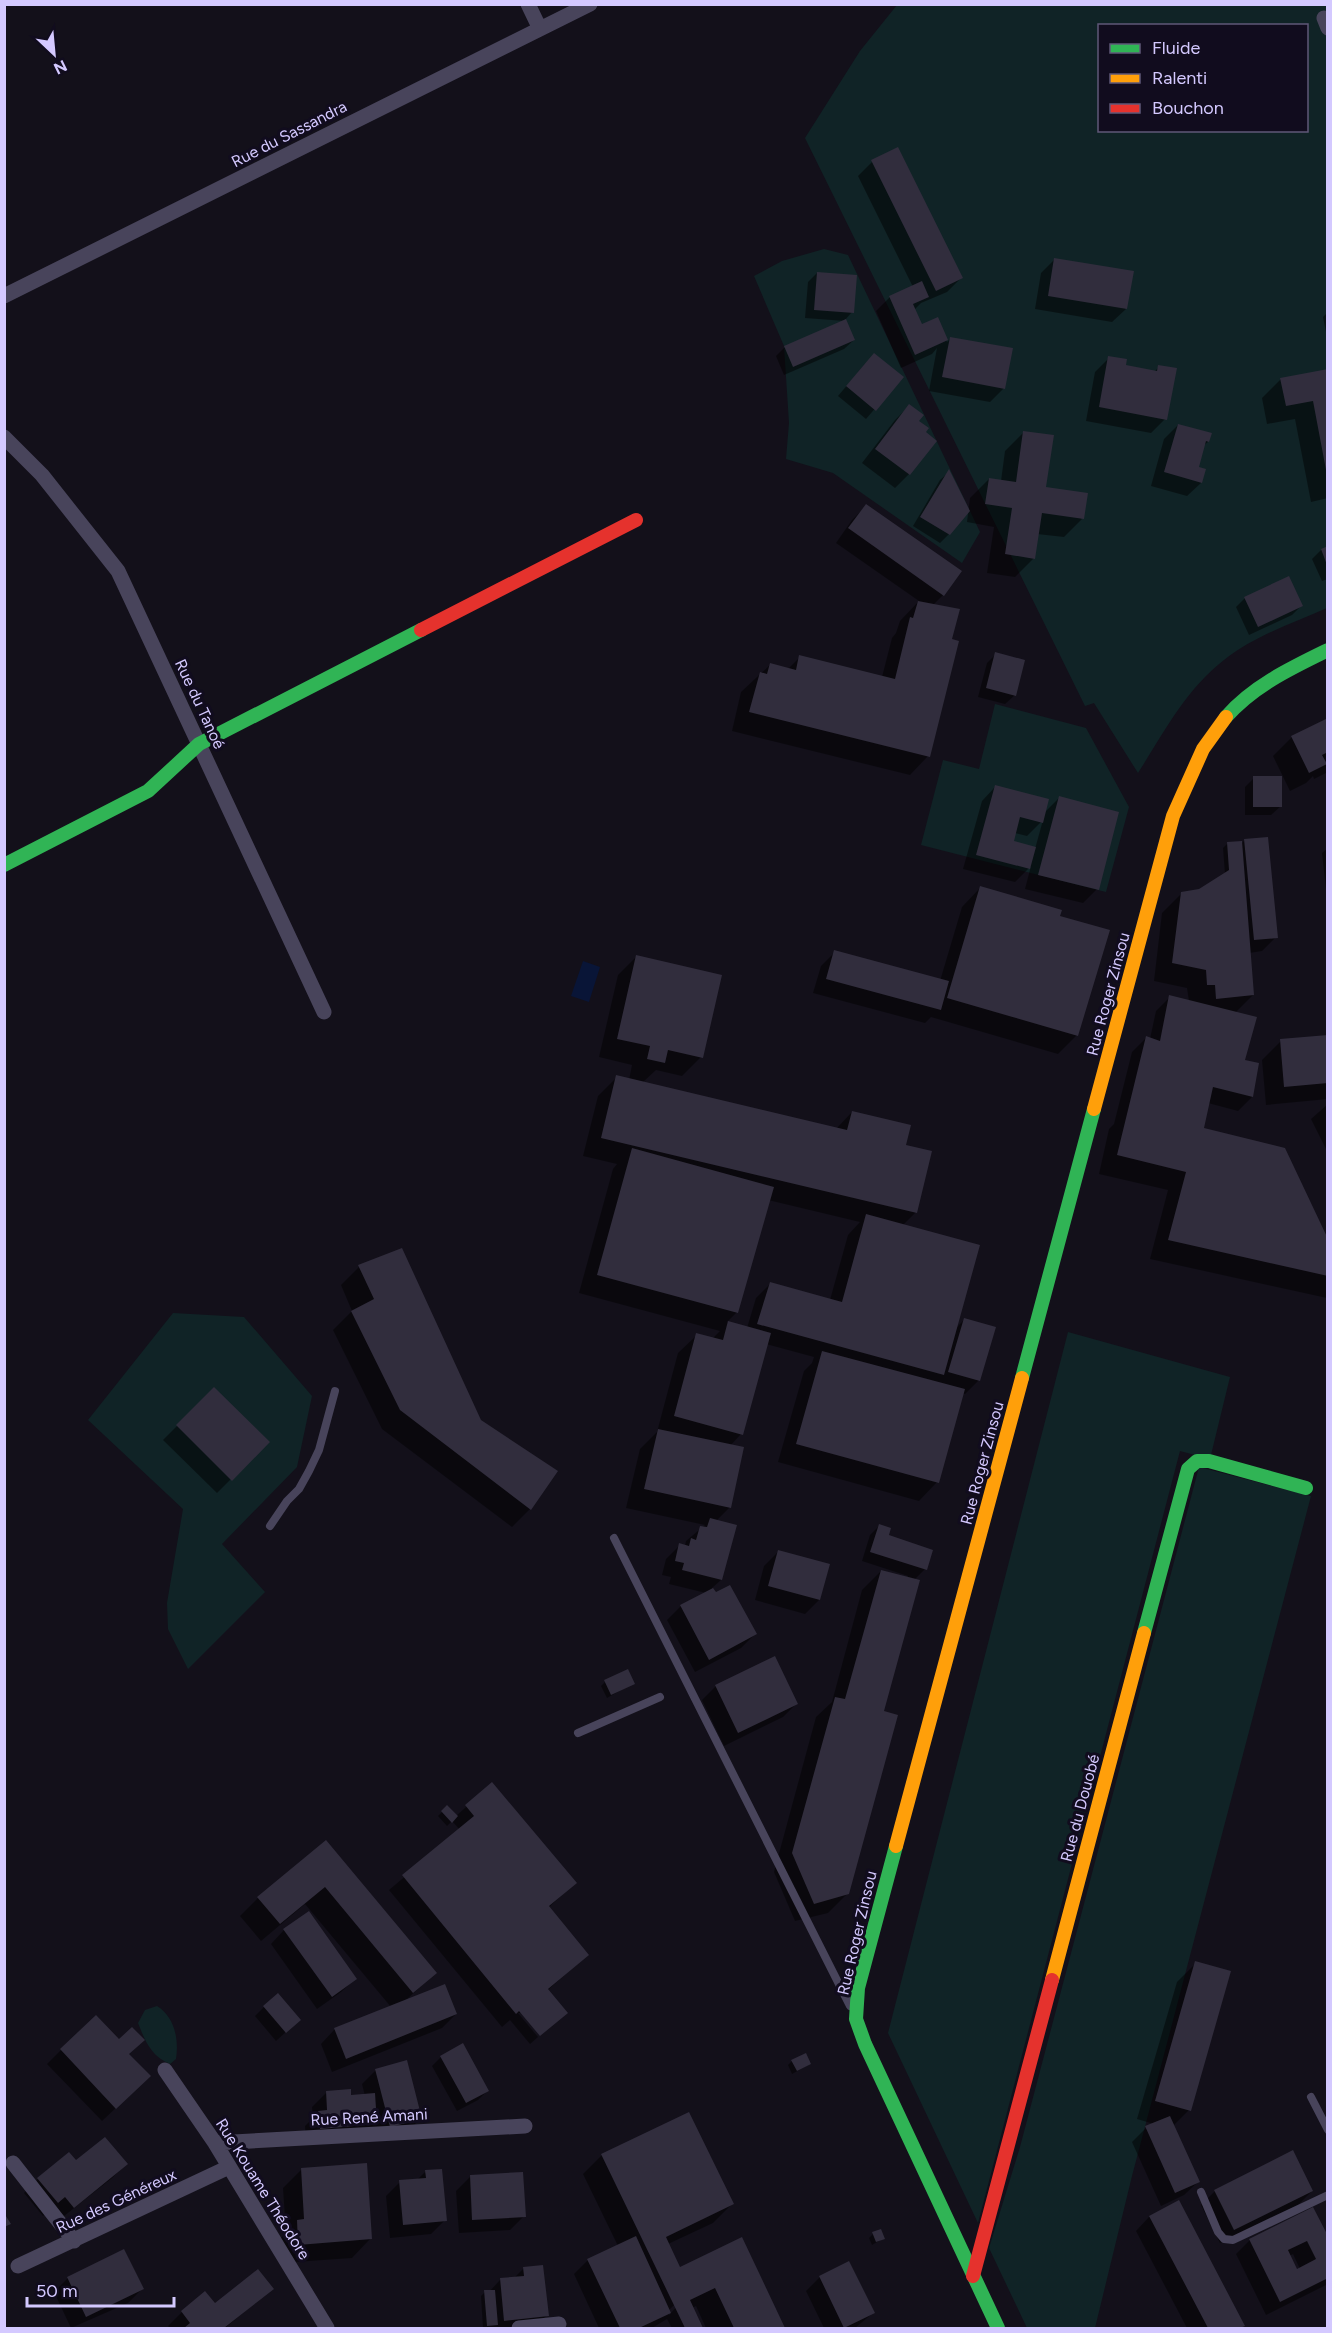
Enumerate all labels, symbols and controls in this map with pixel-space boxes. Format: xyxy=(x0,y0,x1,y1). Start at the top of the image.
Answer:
north arrow xyxy=(24,24,84,84)
legend xyxy=(1098,24,1308,132)
text: Fluide xyxy=(1152,37,1201,59)
text: N xyxy=(51,56,70,78)
text: Ralenti xyxy=(1152,67,1207,89)
street label: Rue du Sassandra xyxy=(228,97,350,171)
text: Bouchon xyxy=(1152,97,1224,119)
street label: Rue du Tanoé xyxy=(171,656,229,752)
street label: Rue Roger Zinsou xyxy=(1082,930,1134,1058)
street label: Rue Roger Zinsou xyxy=(956,1399,1008,1527)
street label: Rue du Douobé xyxy=(1057,1752,1104,1864)
street label: Rue Roger Zinsou xyxy=(833,1869,881,1997)
street label: Rue René Amani xyxy=(310,2104,428,2130)
street label: Rue Kouame Théodore xyxy=(212,2115,314,2263)
street label: Rue des Généreux xyxy=(53,2165,179,2237)
scale bar xyxy=(27,2270,174,2308)
text: 50 m xyxy=(36,2280,78,2302)

